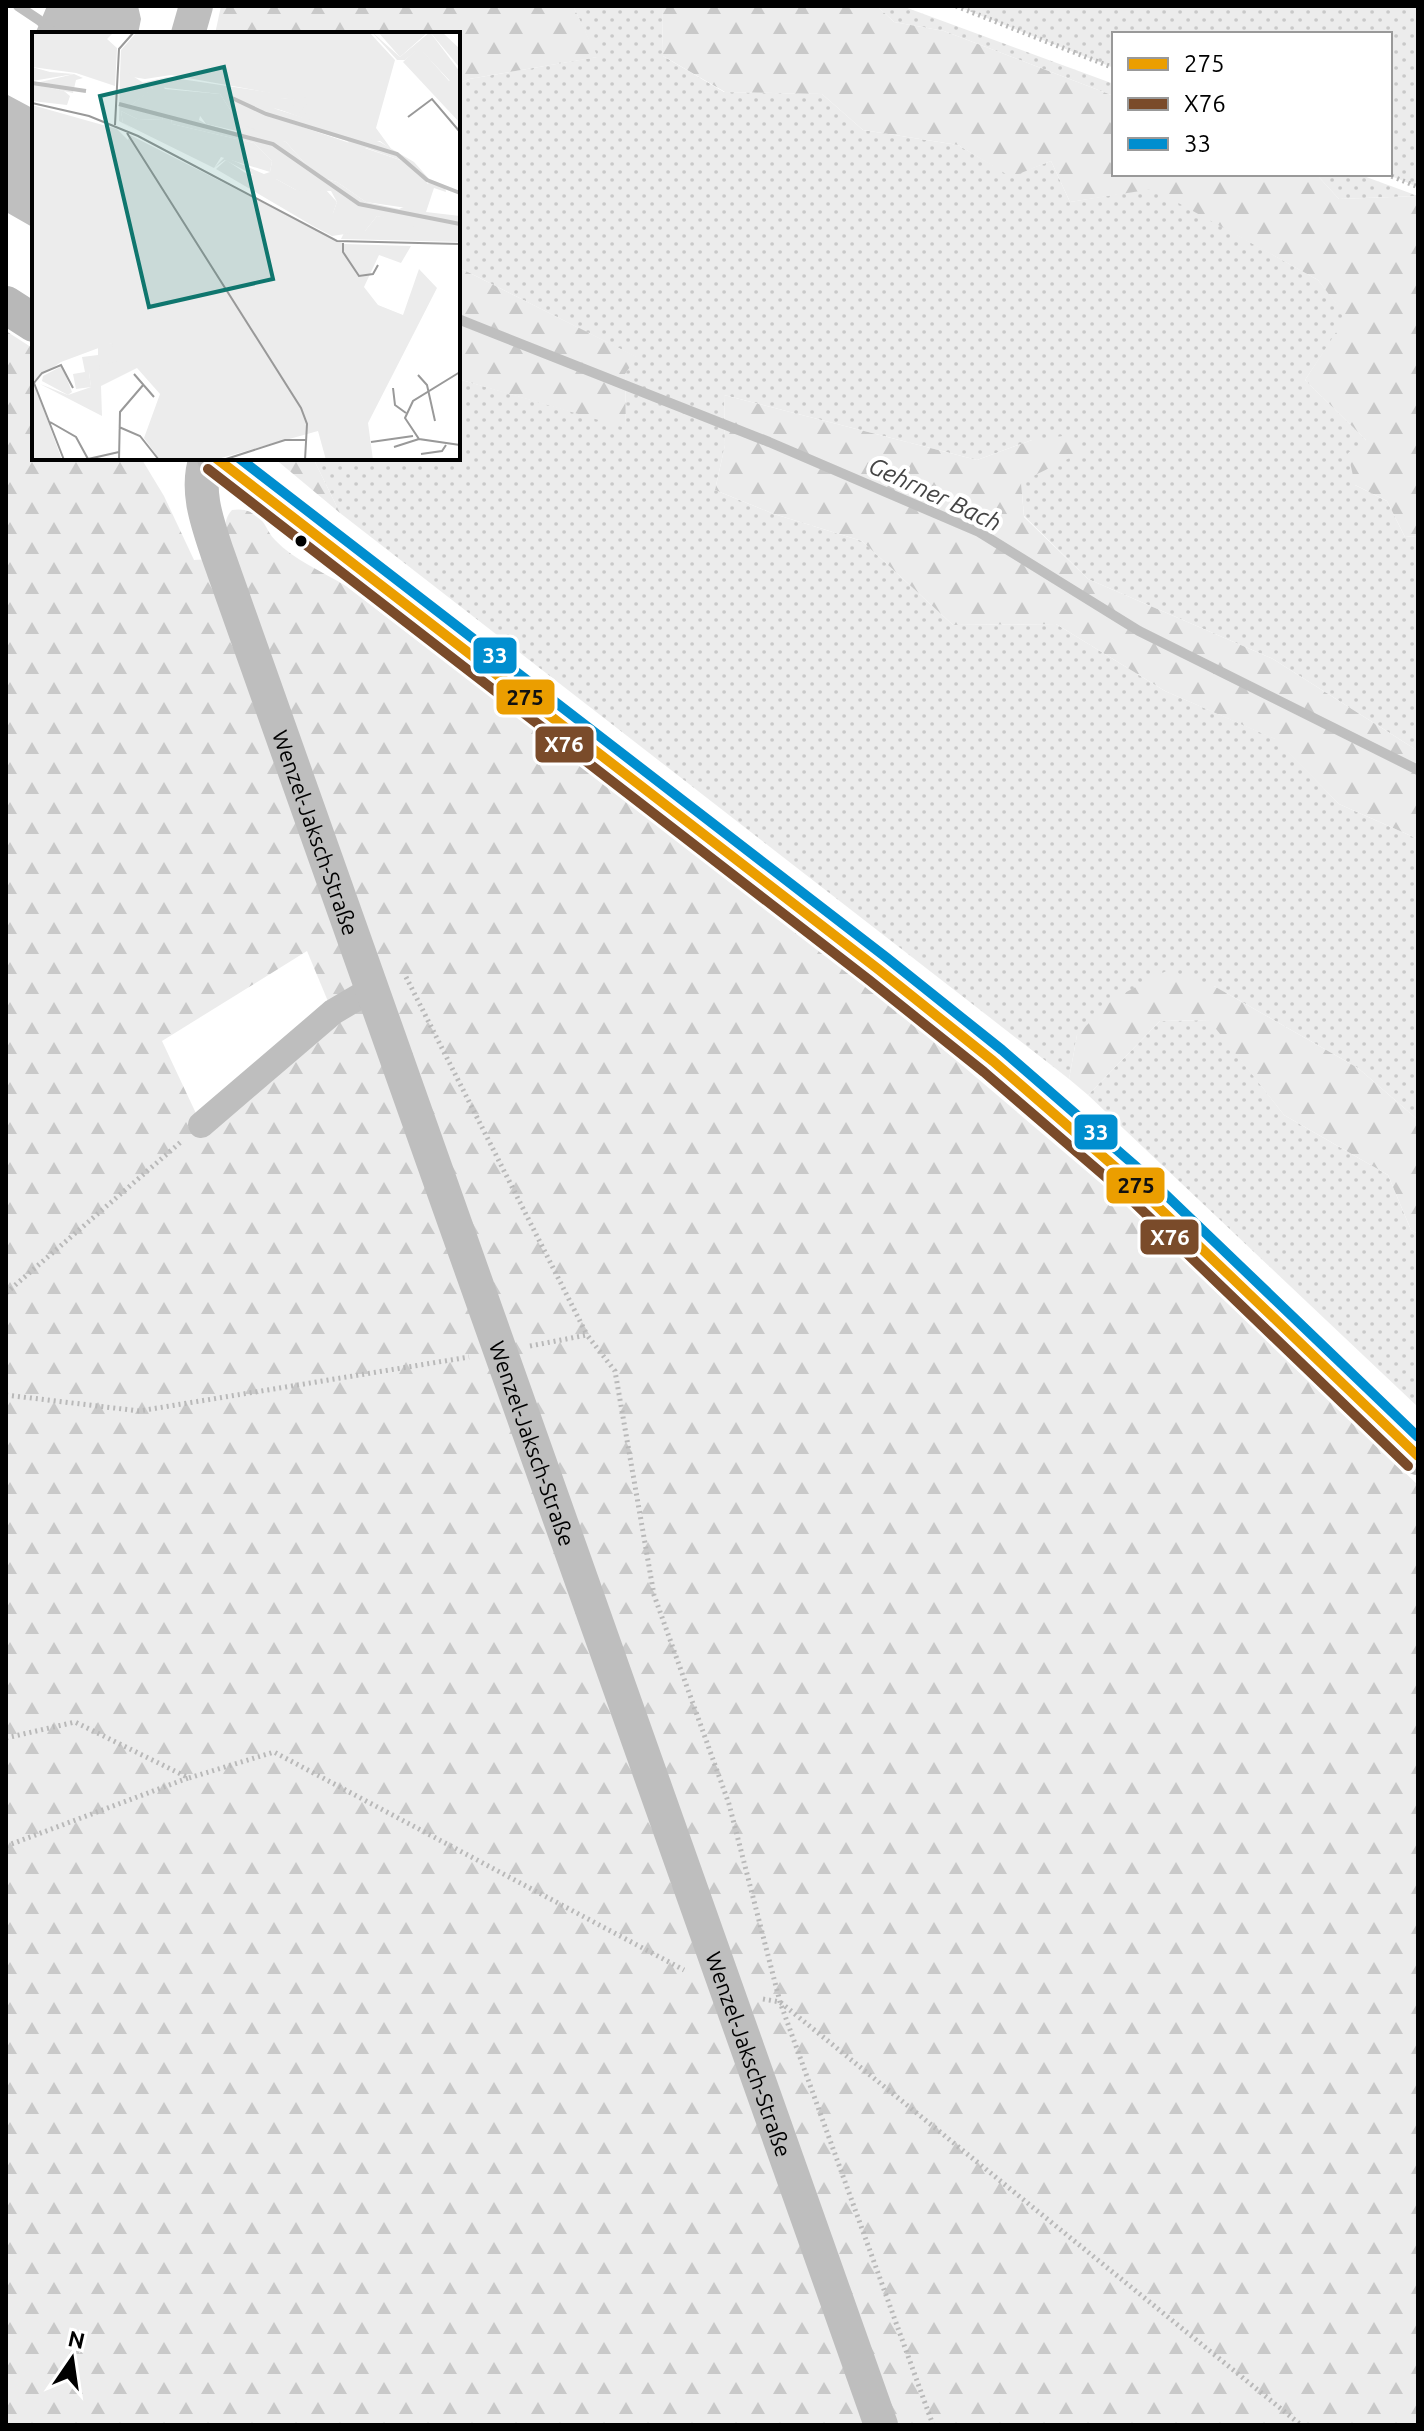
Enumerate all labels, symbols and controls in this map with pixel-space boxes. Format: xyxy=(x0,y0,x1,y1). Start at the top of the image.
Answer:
inset map xyxy=(32,32,460,460)
legend xyxy=(1112,32,1392,176)
text: 275 xyxy=(1184,50,1225,77)
text: X76 xyxy=(1184,90,1226,117)
text: 33 xyxy=(1184,130,1211,157)
water label: Gehrner Bach xyxy=(865,452,1005,536)
unlabelled marker xyxy=(293,533,309,549)
line badge: 33 xyxy=(472,636,518,675)
text: 33 xyxy=(483,642,507,667)
line badge: 275 xyxy=(495,678,556,716)
text: 275 xyxy=(506,684,544,709)
line badge: X76 xyxy=(534,725,595,764)
street label: Wenzel-Jaksch-Straße xyxy=(269,727,364,938)
text: X76 xyxy=(544,731,584,756)
line badge: 33 xyxy=(1073,1113,1119,1151)
text: 33 xyxy=(1084,1119,1108,1144)
line badge: 275 xyxy=(1105,1166,1166,1205)
text: 275 xyxy=(1117,1172,1155,1197)
line badge: X76 xyxy=(1139,1218,1200,1256)
text: X76 xyxy=(1150,1224,1190,1249)
street label: Wenzel-Jaksch-Straße xyxy=(485,1337,581,1549)
street label: Wenzel-Jaksch-Straße xyxy=(702,1948,797,2160)
north arrow xyxy=(32,2319,112,2399)
text: N xyxy=(66,2325,87,2353)

